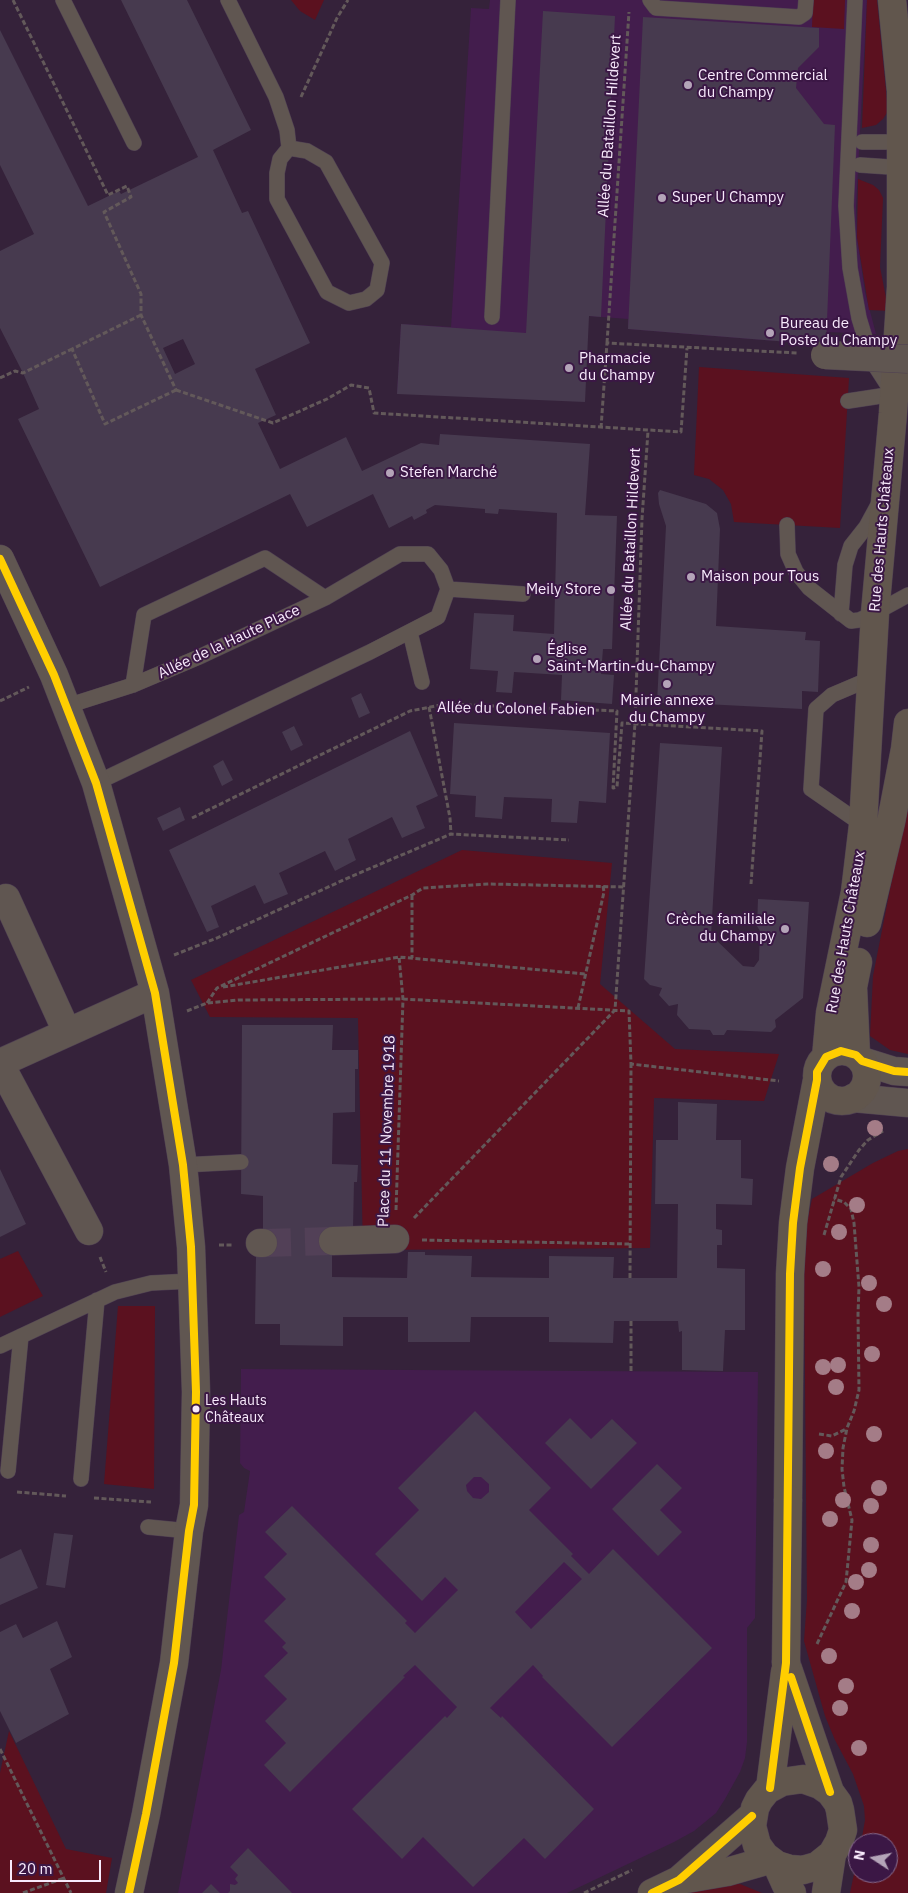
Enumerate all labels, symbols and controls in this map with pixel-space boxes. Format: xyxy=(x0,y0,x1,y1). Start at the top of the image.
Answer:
street label: Allée du Bataillon Hildevert xyxy=(595,34,625,218)
place label: Centre Commercial du Champy xyxy=(698,67,827,102)
marker: Centre Commercial du Champy xyxy=(682,79,694,91)
place label: Super U Champy xyxy=(672,189,784,207)
marker: Super U Champy xyxy=(656,192,668,204)
place label: Bureau de Poste du Champy xyxy=(780,315,897,350)
marker: Bureau de Poste du Champy xyxy=(764,327,776,339)
place label: Pharmacie du Champy xyxy=(579,350,655,385)
marker: Pharmacie du Champy xyxy=(563,362,575,374)
street label: Allée du Bataillon Hildevert xyxy=(617,447,645,631)
street label: Rue des Hauts Châteaux xyxy=(866,447,898,613)
place label: Stefen Marché xyxy=(400,464,497,482)
marker: Stefen Marché xyxy=(384,467,396,479)
place label: Maison pour Tous xyxy=(701,568,819,586)
marker: Maison pour Tous xyxy=(685,571,697,583)
place label: Meily Store xyxy=(526,581,601,599)
marker: Meily Store xyxy=(605,584,617,596)
street label: Allée de la Haute Place xyxy=(155,601,303,683)
place label: Église Saint-Martin-du-Champy xyxy=(547,641,715,676)
marker: Église Saint-Martin-du-Champy xyxy=(531,653,543,665)
marker: Mairie annexe du Champy xyxy=(661,678,673,690)
place label: Mairie annexe du Champy xyxy=(620,692,714,727)
street label: Allée du Colonel Fabien xyxy=(437,699,595,719)
street label: Rue des Hauts Châteaux xyxy=(823,850,869,1014)
place label: Crèche familiale du Champy xyxy=(666,911,775,946)
marker: Crèche familiale du Champy xyxy=(779,923,791,935)
street label: Place du 11 Novembre 1918 xyxy=(375,1035,399,1227)
place label: Les Hauts Châteaux xyxy=(205,1393,267,1425)
marker: Les Hauts Châteaux xyxy=(191,1404,201,1414)
north arrow xyxy=(848,1833,898,1883)
text: N xyxy=(849,1849,869,1862)
scale bar xyxy=(12,1850,104,1882)
text: 20 m xyxy=(18,1859,53,1878)

